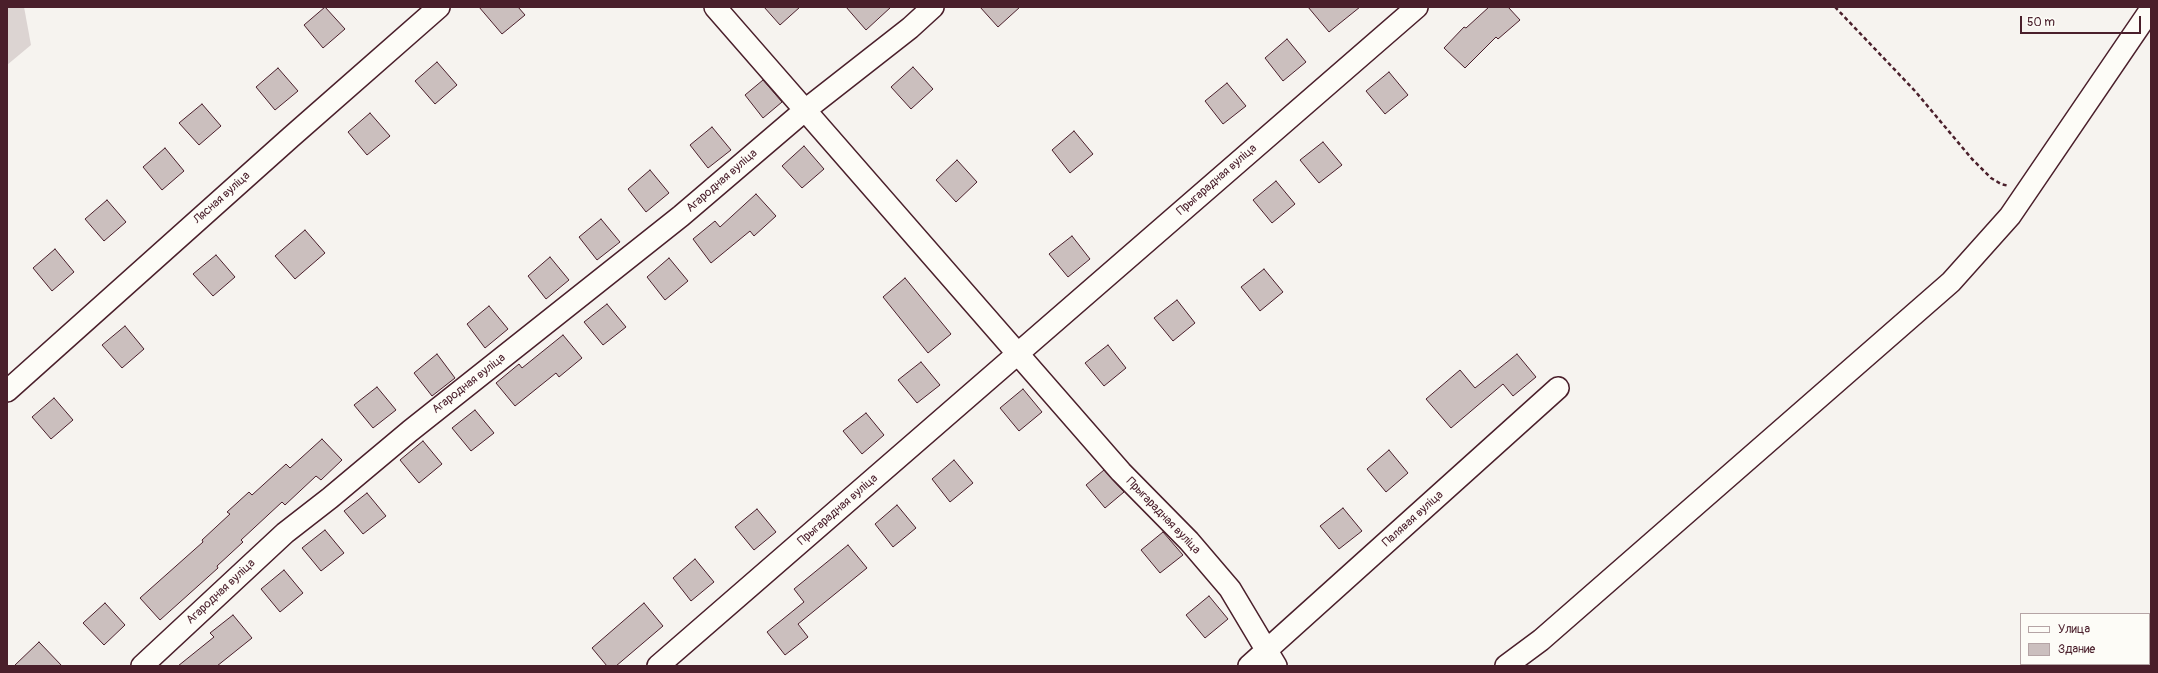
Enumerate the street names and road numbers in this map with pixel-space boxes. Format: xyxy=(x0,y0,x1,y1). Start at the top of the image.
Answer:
street label: Прыгарадная вуліца xyxy=(1174,141,1260,219)
street label: Агародная вуліца xyxy=(684,146,760,216)
street label: Лясная вуліца xyxy=(191,169,253,227)
street label: Агародная вуліца xyxy=(429,351,509,417)
street label: Прыгарадная вуліца xyxy=(795,471,881,549)
street label: Прыгарадная вуліца xyxy=(1123,475,1203,557)
street label: Палявая вуліца xyxy=(1380,488,1446,550)
street label: Агародная вуліца xyxy=(183,556,259,628)

